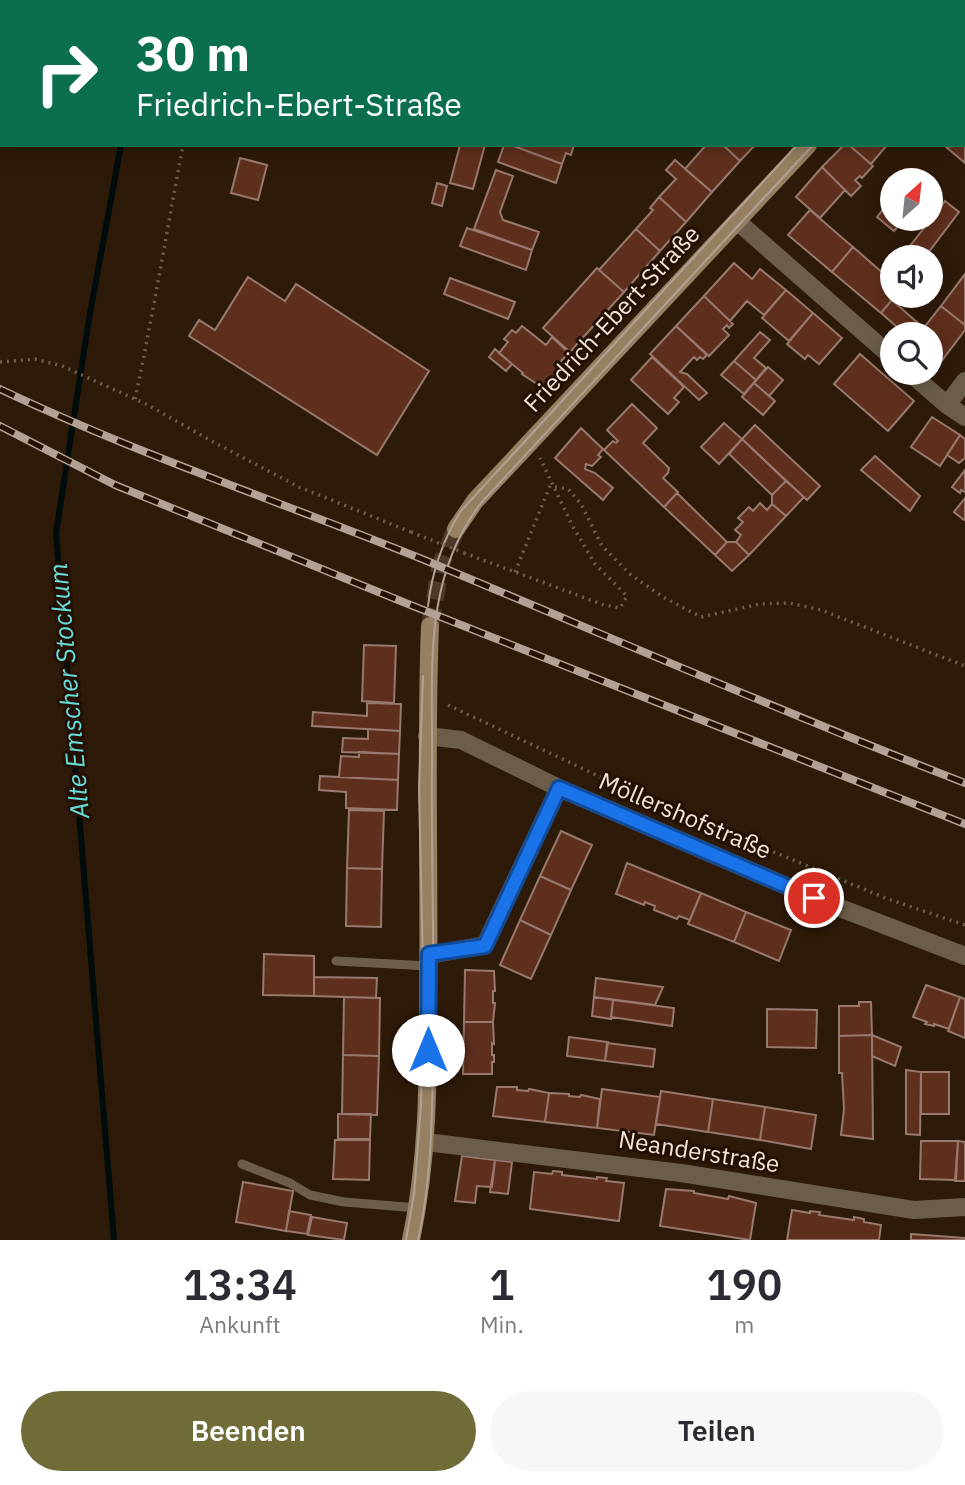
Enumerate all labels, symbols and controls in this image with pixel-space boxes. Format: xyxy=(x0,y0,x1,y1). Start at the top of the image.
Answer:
text: 30 m xyxy=(136,21,250,84)
icon: right xyxy=(21,28,112,119)
text: Friedrich-Ebert-Straße xyxy=(136,83,462,125)
north arrow xyxy=(880,168,943,231)
map controls xyxy=(880,168,943,385)
street label: Friedrich-Ebert-Straße xyxy=(516,218,706,419)
button: sound xyxy=(880,245,943,308)
button: search xyxy=(880,322,943,385)
water label: Alte Emscher Stockum xyxy=(40,562,96,821)
street label: Möllershofstraße xyxy=(594,764,776,866)
pin xyxy=(784,868,844,928)
icon: arrive xyxy=(795,879,833,917)
position arrow xyxy=(391,1013,465,1087)
street label: Neanderstraße xyxy=(616,1122,782,1180)
text: 13:34 xyxy=(183,1257,297,1312)
text: 1 xyxy=(489,1257,514,1312)
text: 190 xyxy=(707,1257,782,1312)
text: Ankunft xyxy=(199,1309,281,1339)
text: Min. xyxy=(480,1309,524,1339)
text: m xyxy=(734,1309,754,1339)
button: Beenden xyxy=(21,1391,476,1471)
button: Teilen xyxy=(490,1391,944,1471)

